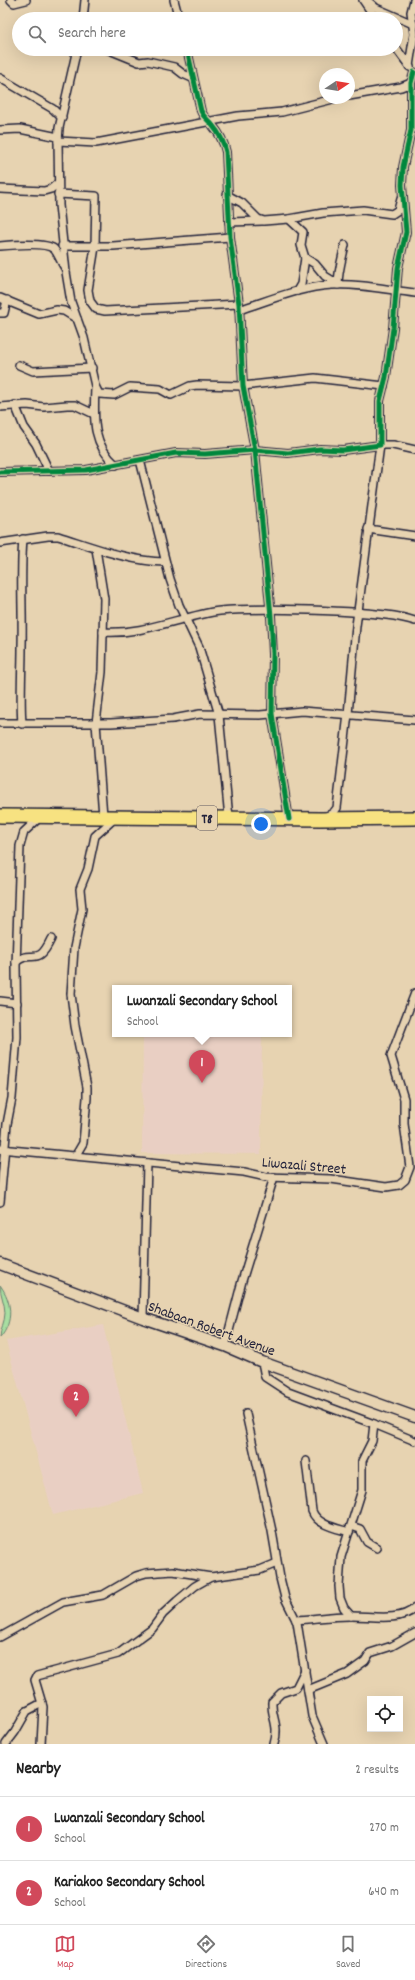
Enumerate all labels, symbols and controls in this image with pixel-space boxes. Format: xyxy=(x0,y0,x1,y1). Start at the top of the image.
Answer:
search box xyxy=(12,12,403,56)
icon: search xyxy=(26,23,48,45)
text: Search here xyxy=(58,23,126,45)
north arrow xyxy=(319,68,355,104)
road number: T8 xyxy=(197,806,217,830)
your location xyxy=(251,814,271,834)
popup xyxy=(112,985,292,1037)
text: Lwanzali Secondary School xyxy=(127,991,277,1013)
text: School xyxy=(127,1013,158,1032)
pin: 1 xyxy=(189,1050,215,1083)
street label: Liwazali Street xyxy=(261,1152,347,1182)
street label: Shabaan Robert Avenue xyxy=(145,1297,278,1363)
pin: 2 xyxy=(63,1384,89,1417)
map controls xyxy=(367,1696,403,1732)
button: locate xyxy=(367,1696,403,1732)
text: Nearby xyxy=(16,1758,60,1782)
text: 2 results xyxy=(355,1761,399,1780)
text: Lwanzali Secondary School xyxy=(54,1808,205,1830)
text: 1 xyxy=(28,1819,30,1838)
text: 270 m xyxy=(369,1819,399,1838)
text: School xyxy=(54,1830,86,1849)
text: Kariakoo Secondary School xyxy=(54,1872,205,1894)
text: 2 xyxy=(26,1883,32,1902)
text: 640 m xyxy=(368,1883,399,1902)
text: School xyxy=(54,1894,86,1913)
tab: Map xyxy=(54,1933,76,1973)
tab: Directions xyxy=(185,1933,227,1973)
tab: Saved xyxy=(336,1933,361,1973)

